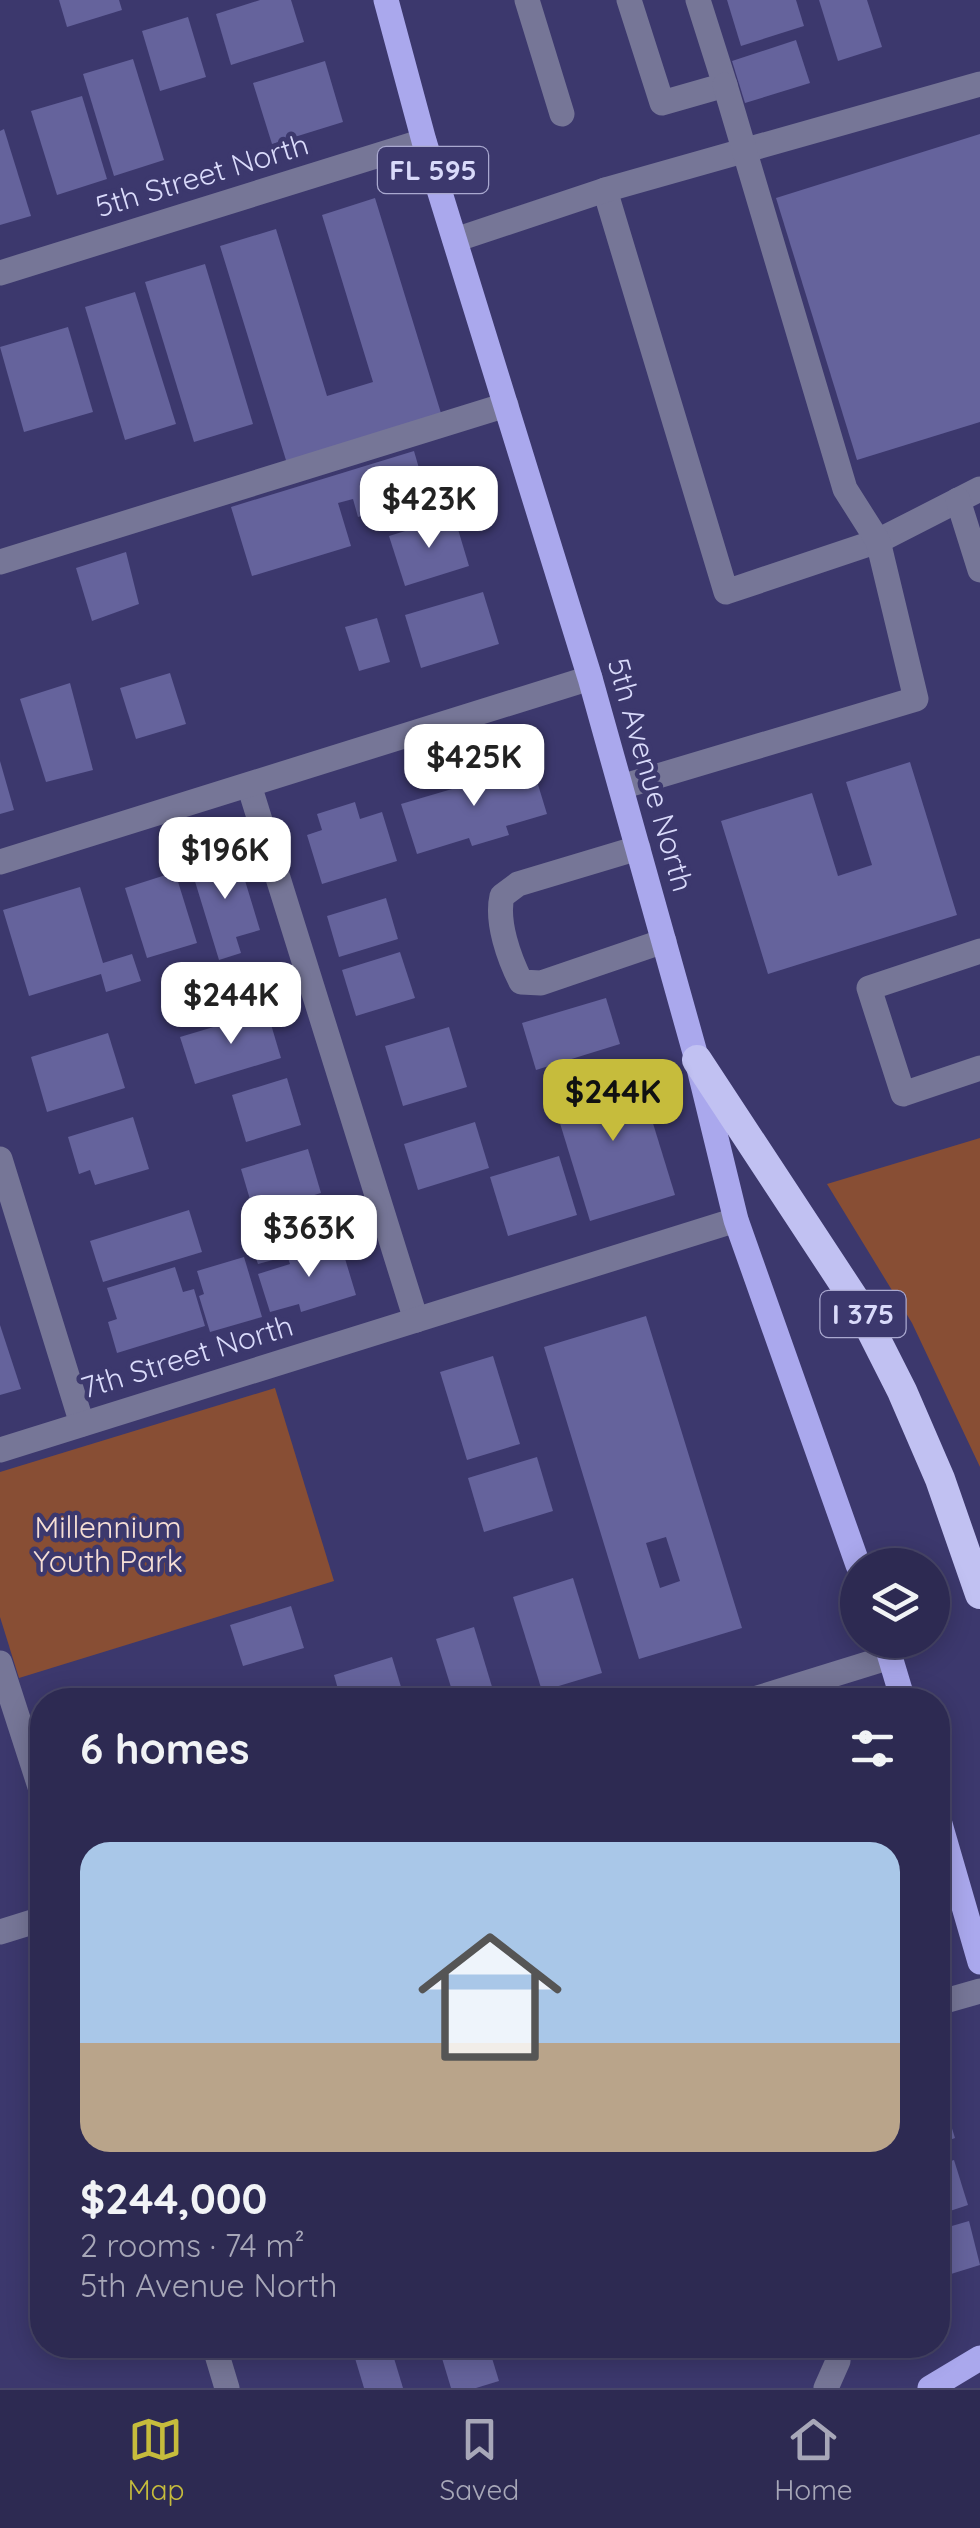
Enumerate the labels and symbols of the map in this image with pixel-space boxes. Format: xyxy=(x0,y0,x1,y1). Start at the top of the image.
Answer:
street label: 5th Street North xyxy=(91,125,313,225)
road number: FL 595 xyxy=(378,147,488,193)
pin: $423K xyxy=(359,466,499,551)
street label: 5th Avenue North xyxy=(599,654,702,896)
pin: $425K xyxy=(404,724,544,809)
pin: $196K xyxy=(155,817,295,902)
pin: $244K xyxy=(161,962,301,1047)
pin: $244K xyxy=(543,1059,683,1144)
pin: $363K xyxy=(239,1195,379,1280)
road number: I 375 xyxy=(820,1291,906,1337)
street label: 7th Street North xyxy=(76,1306,297,1406)
park label: Millennium Youth Park xyxy=(33,1508,183,1580)

